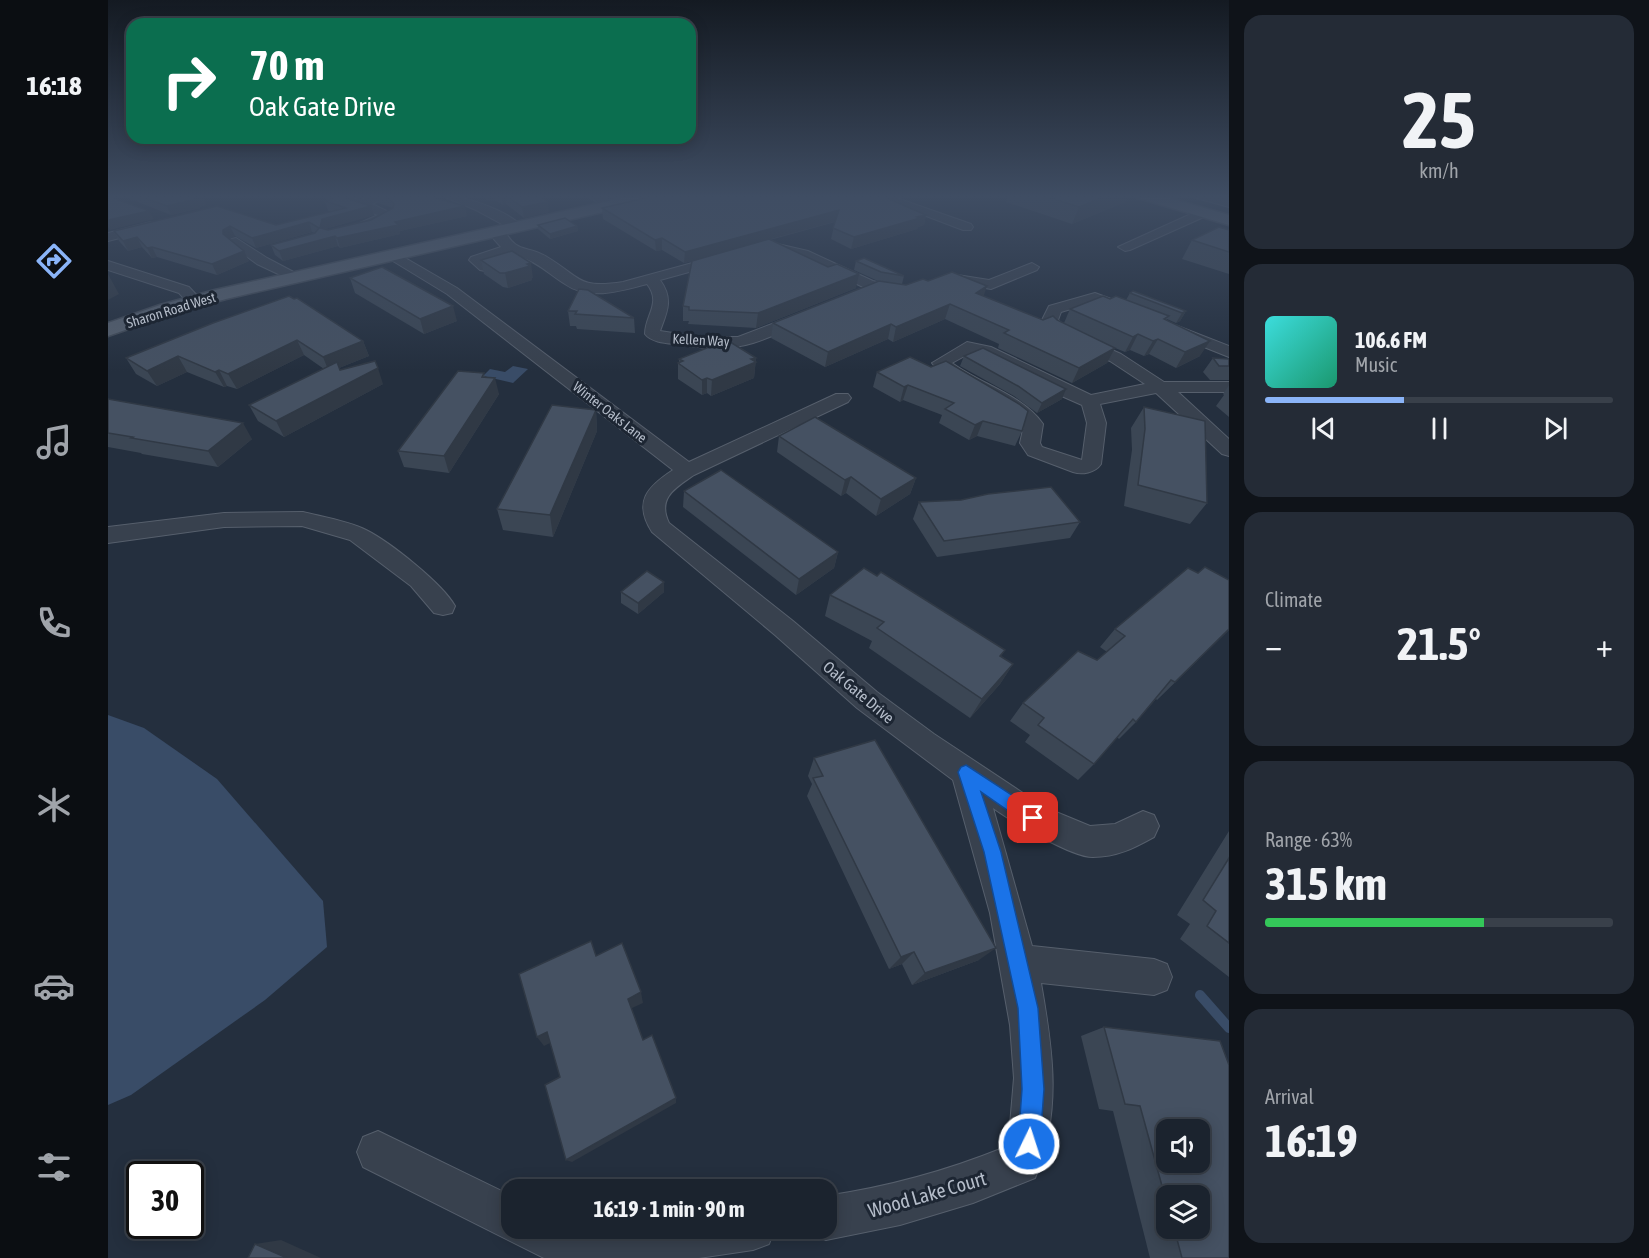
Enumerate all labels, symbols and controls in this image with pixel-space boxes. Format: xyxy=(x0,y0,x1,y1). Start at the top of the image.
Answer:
text: 70 m xyxy=(249,41,324,89)
icon: right xyxy=(150,42,228,120)
text: 16:18 xyxy=(26,70,82,101)
text: 25 xyxy=(1402,75,1476,165)
text: Oak Gate Drive xyxy=(249,91,396,122)
text: km/h xyxy=(1419,159,1459,182)
icon: directions xyxy=(33,240,75,282)
street label: Sharon Road West xyxy=(125,289,217,331)
text: 106.6 FM xyxy=(1355,327,1427,353)
street label: Kellen Way xyxy=(672,331,730,350)
text: Music xyxy=(1355,353,1397,376)
street label: Winter Oaks Lane xyxy=(570,378,650,446)
icon: previous xyxy=(1307,412,1340,445)
icon: pause xyxy=(1423,412,1456,445)
icon: next xyxy=(1539,412,1572,445)
icon: music xyxy=(33,421,75,463)
text: Climate xyxy=(1265,588,1322,611)
icon: phone xyxy=(33,602,75,644)
text: 21.5° xyxy=(1397,618,1481,670)
text: − xyxy=(1265,626,1282,664)
text: + xyxy=(1596,626,1613,664)
street label: Oak Gate Drive xyxy=(820,657,898,727)
icon: climate xyxy=(33,784,75,826)
pin xyxy=(1007,792,1058,843)
icon: arrive xyxy=(1016,801,1049,834)
text: Range · 63% xyxy=(1265,828,1352,851)
text: 315 km xyxy=(1265,858,1387,910)
icon: car xyxy=(33,965,75,1007)
text: Arrival xyxy=(1265,1085,1314,1108)
position arrow xyxy=(997,1112,1061,1176)
text: 16:19 xyxy=(1265,1115,1358,1167)
map controls xyxy=(1156,1119,1210,1239)
button: sound xyxy=(1156,1119,1210,1173)
icon: filters xyxy=(33,1146,75,1188)
speed limit sign: 30 xyxy=(126,1161,204,1239)
street label: Wood Lake Court xyxy=(865,1166,989,1222)
button: layers xyxy=(1156,1185,1210,1239)
text: 16:19 · 1 min · 90 m xyxy=(593,1196,745,1222)

